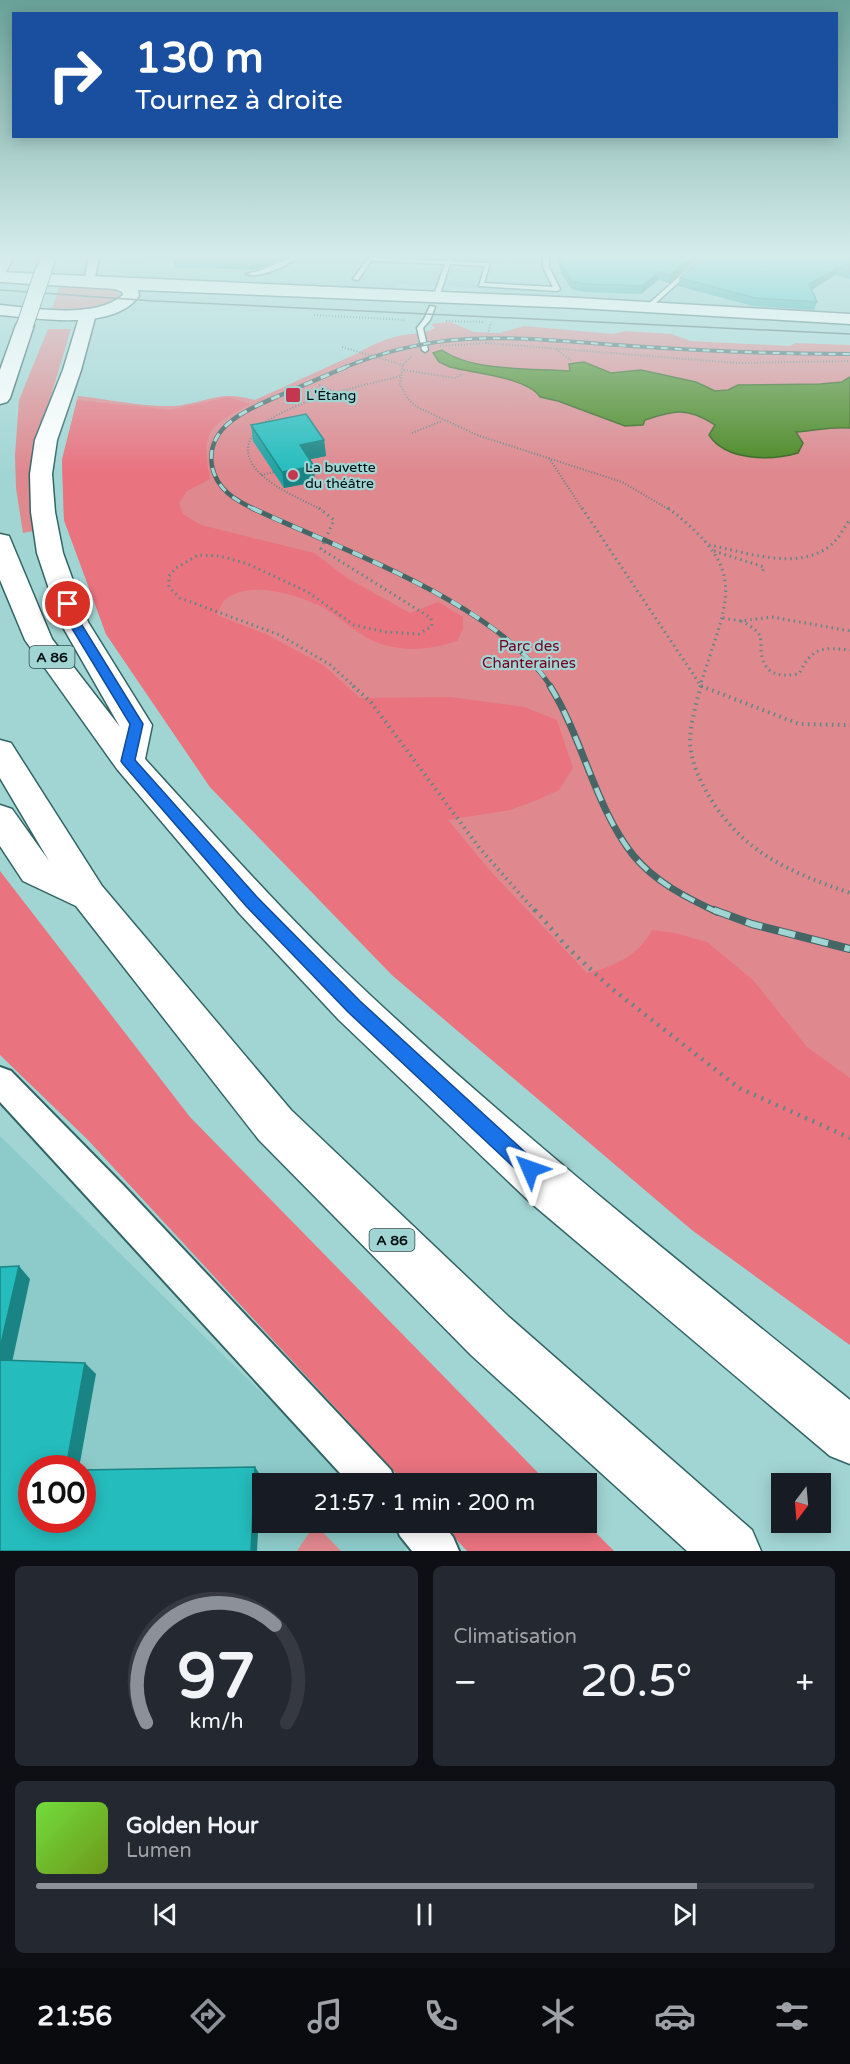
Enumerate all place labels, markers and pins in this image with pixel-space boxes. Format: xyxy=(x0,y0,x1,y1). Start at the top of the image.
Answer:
marker: L'Étang xyxy=(284,386,302,404)
place label: L'Étang xyxy=(306,387,356,404)
place label: La buvette du théâtre xyxy=(305,459,376,492)
marker: La buvette du théâtre xyxy=(286,468,300,482)
pin xyxy=(42,578,93,629)

